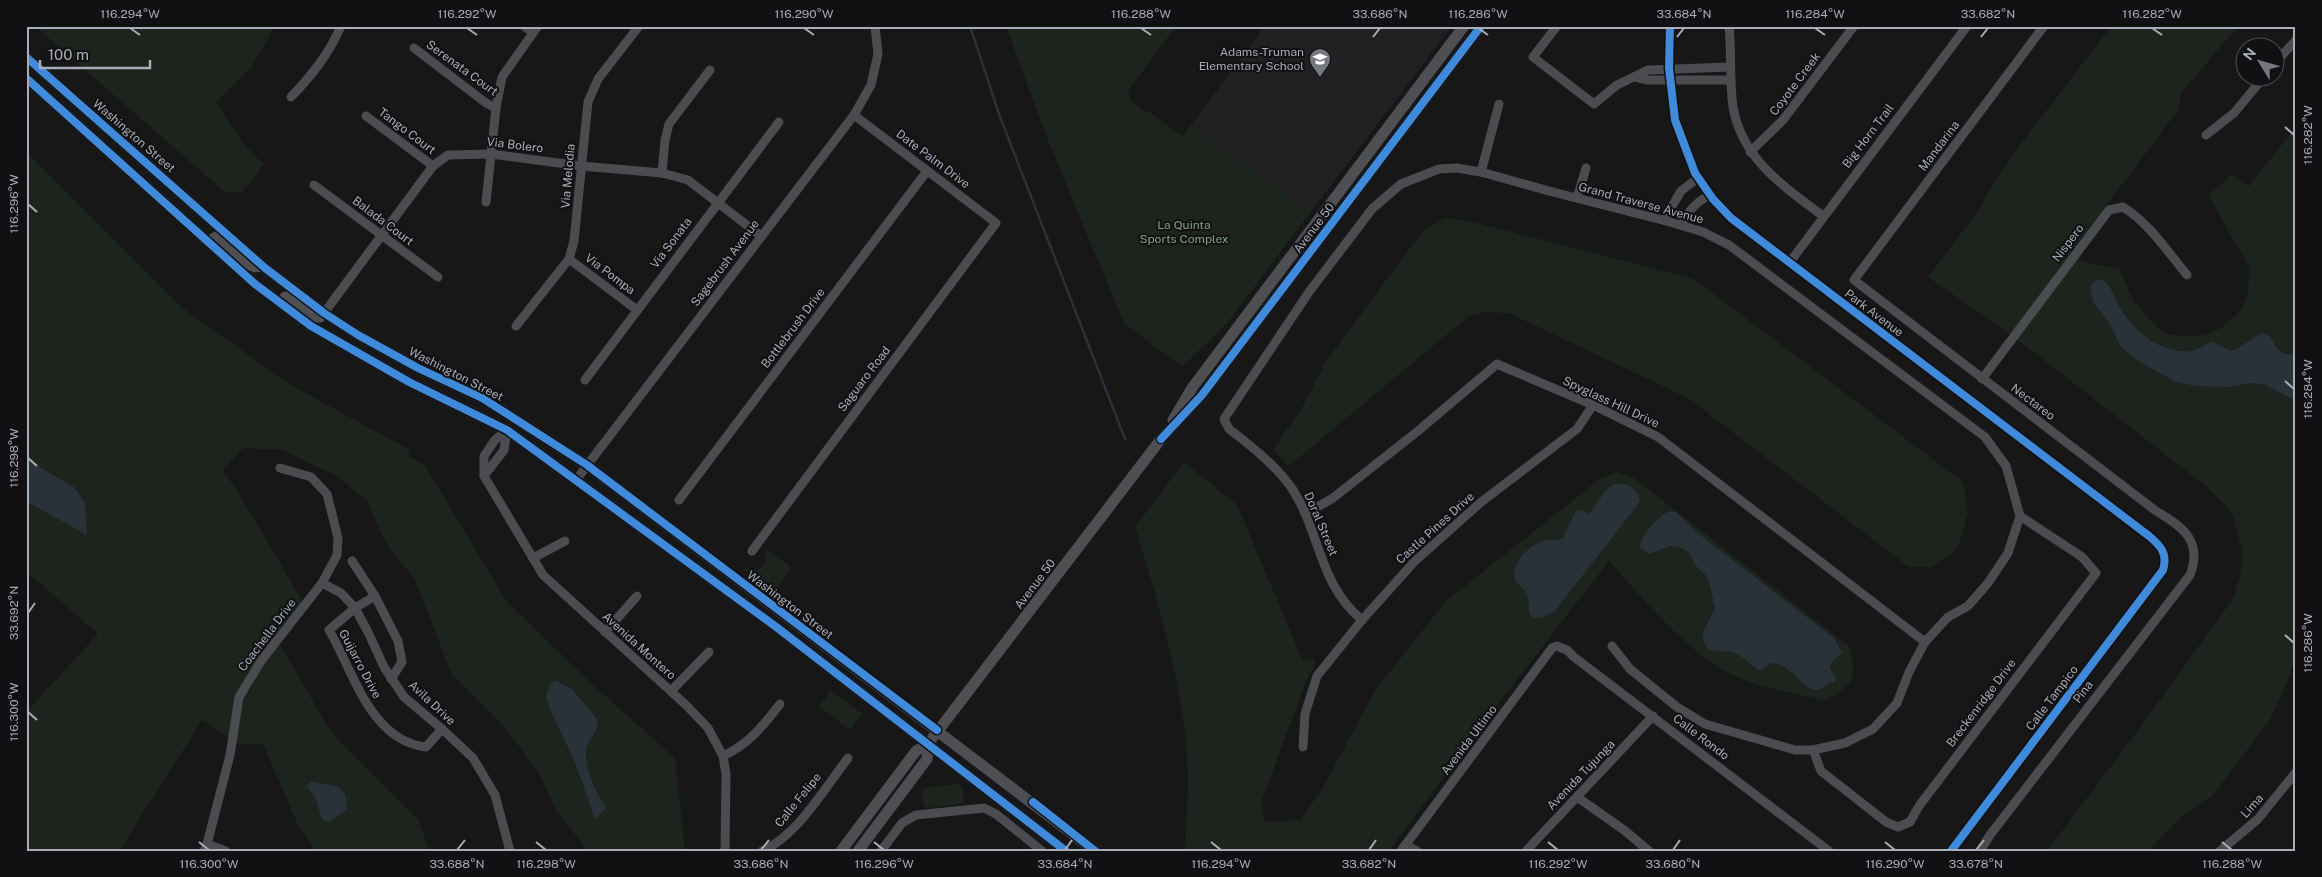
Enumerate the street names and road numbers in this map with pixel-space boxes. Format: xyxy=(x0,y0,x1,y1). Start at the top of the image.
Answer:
street label: Serenata Court xyxy=(424,37,501,99)
street label: Coyote Creek xyxy=(1767,50,1823,118)
street label: Washington Street xyxy=(90,97,178,176)
street label: Big Horn Trail xyxy=(1839,101,1897,171)
street label: Tango Court xyxy=(376,105,439,157)
street label: Mandarina xyxy=(1916,118,1962,174)
street label: Date Palm Drive xyxy=(893,127,973,191)
street label: Via Bolero xyxy=(486,135,544,155)
street label: Via Melodia xyxy=(558,143,578,209)
street label: Grand Traverse Avenue xyxy=(1577,180,1705,226)
street label: Balada Court xyxy=(350,193,417,249)
street label: Avenue 50 xyxy=(1291,200,1337,256)
street label: Via Sonata xyxy=(647,215,695,271)
street label: Sagebrush Avenue xyxy=(688,217,762,309)
street label: Nispero xyxy=(2049,221,2087,265)
street label: Via Pompa xyxy=(582,251,638,297)
street label: Bottlebrush Drive xyxy=(758,285,828,371)
street label: Park Avenue xyxy=(1842,286,1906,340)
street label: Washington Street xyxy=(406,344,506,404)
street label: Saguaro Road xyxy=(835,344,893,414)
street label: Spyglass Hill Drive xyxy=(1560,373,1662,431)
street label: Nectareo xyxy=(2008,381,2058,423)
street label: Castle Pines Drive xyxy=(1393,489,1477,567)
street label: Doral Street xyxy=(1301,490,1341,558)
street label: Avenue 50 xyxy=(1012,556,1058,612)
street label: Washington Street xyxy=(744,568,836,642)
street label: Coachella Drive xyxy=(235,596,299,674)
street label: Avenida Montero xyxy=(599,609,679,683)
street label: Guijarro Drive xyxy=(336,627,384,701)
street label: Breckenridge Drive xyxy=(1943,656,2019,750)
street label: Calle Tampico xyxy=(2023,662,2081,733)
street label: Avila Drive xyxy=(406,678,458,728)
street label: Pina xyxy=(2070,678,2096,706)
street label: Avenida Ultimo xyxy=(1438,702,1500,778)
street label: Calle Rondo xyxy=(1670,711,1732,763)
street label: Avenida Tujunga xyxy=(1544,737,1618,813)
street label: Calle Felipe xyxy=(772,770,824,830)
street label: Lima xyxy=(2238,791,2266,821)

